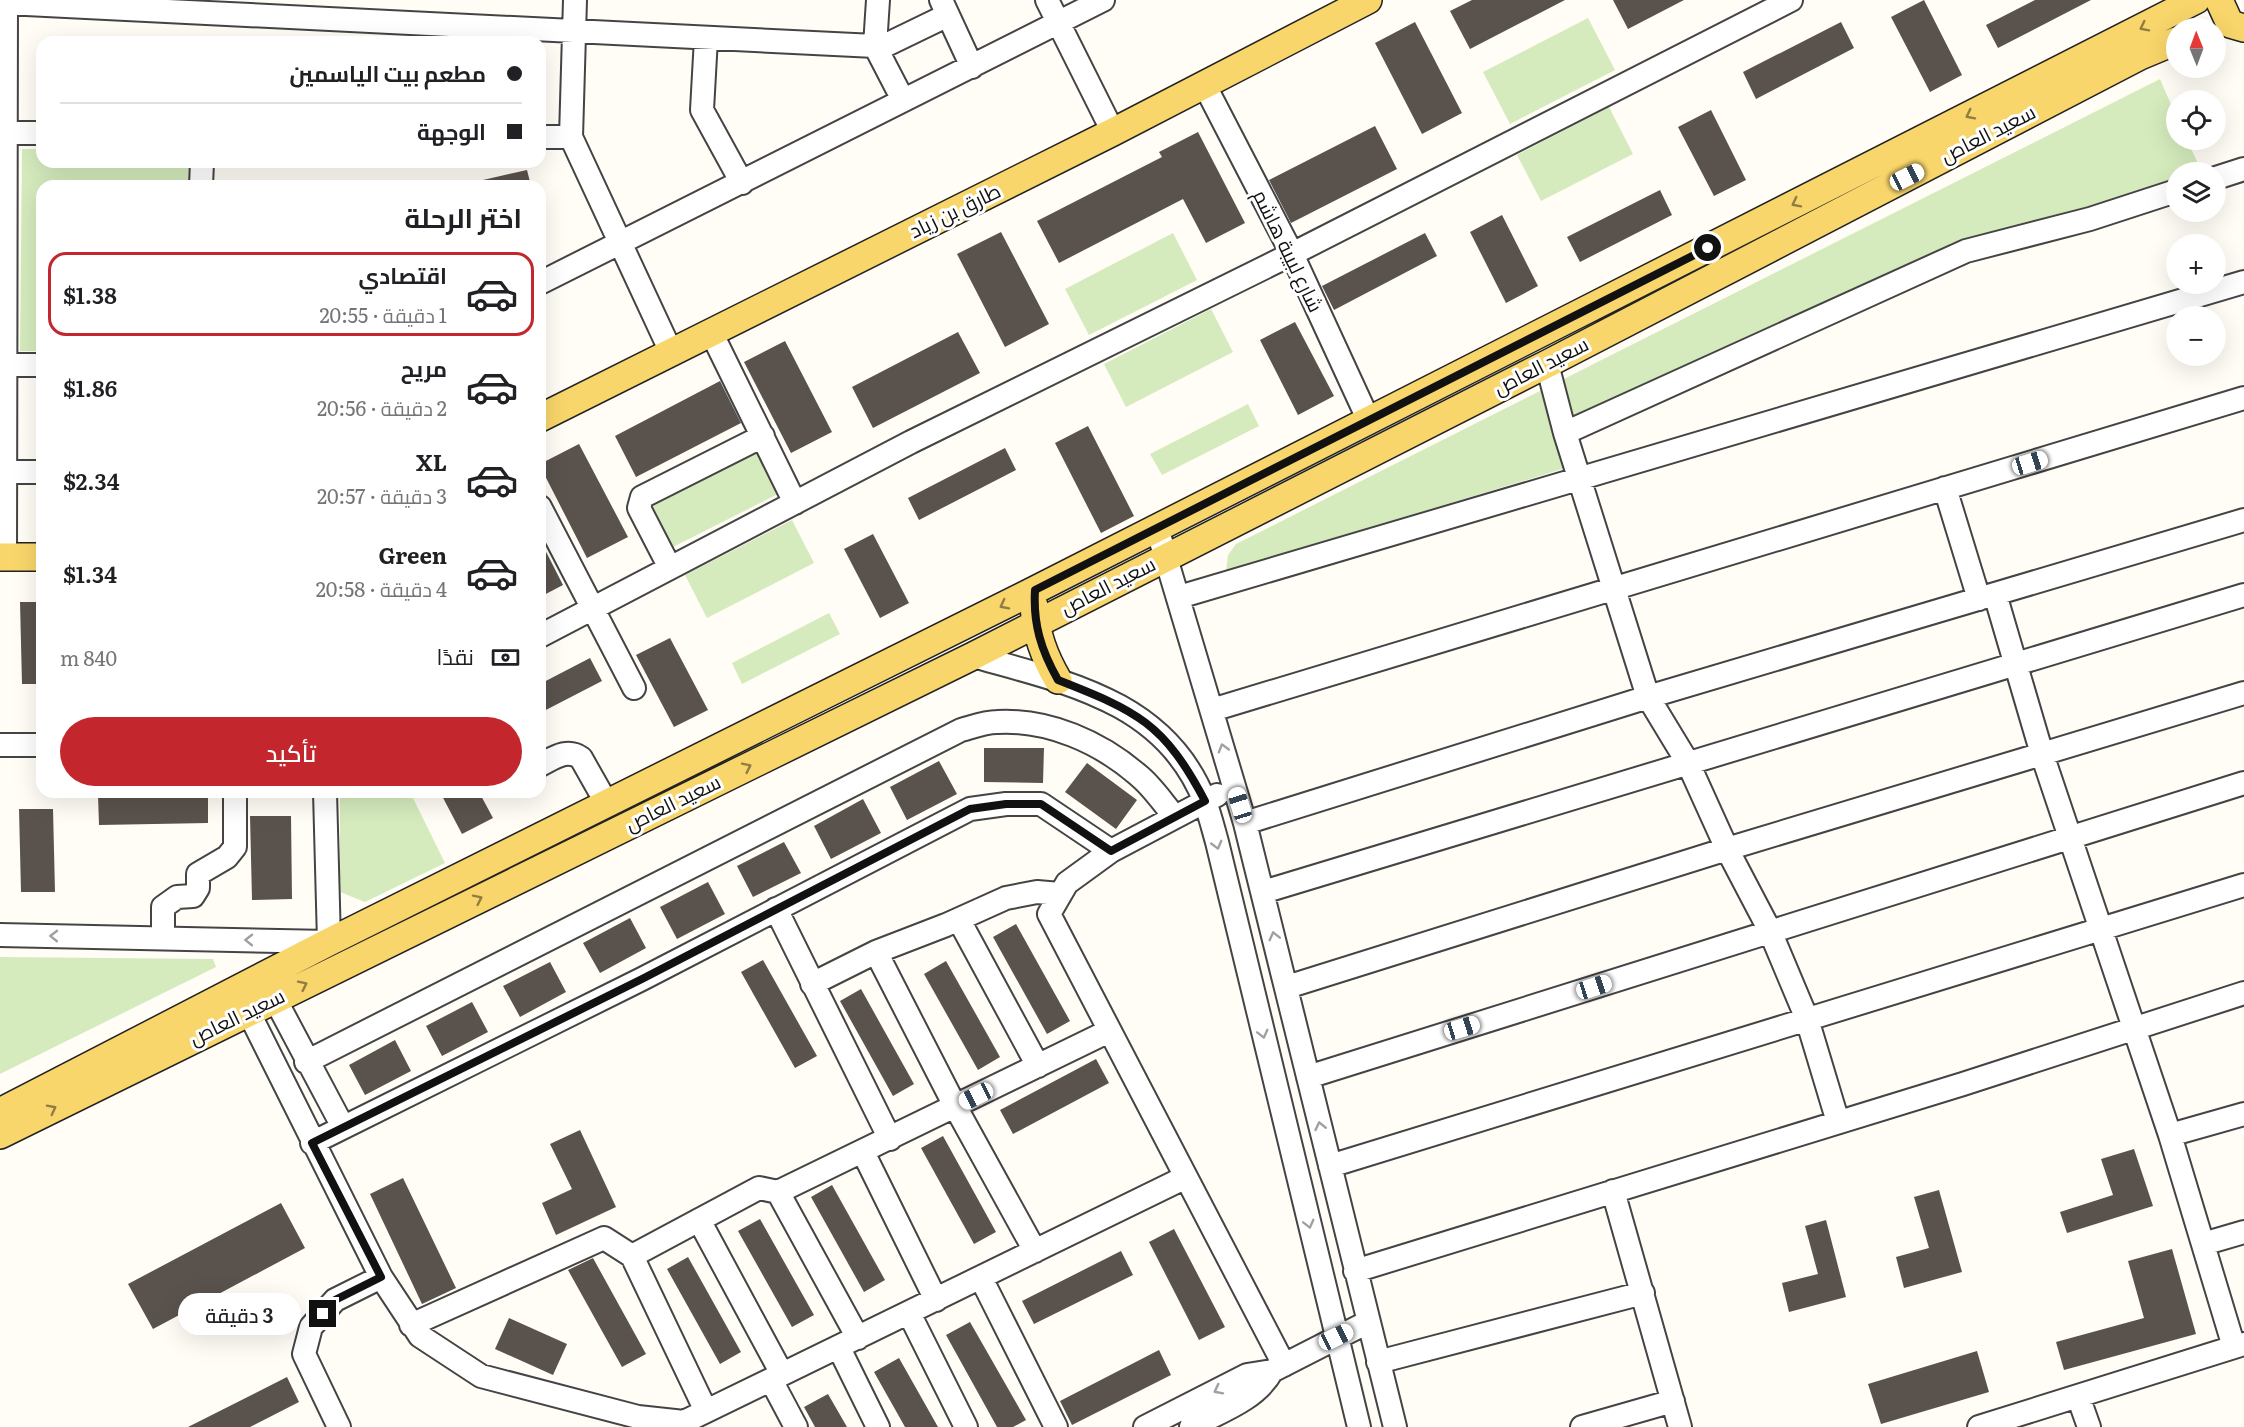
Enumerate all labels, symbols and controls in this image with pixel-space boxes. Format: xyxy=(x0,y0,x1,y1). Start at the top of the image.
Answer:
north arrow xyxy=(2166,18,2226,78)
map controls xyxy=(2166,18,2226,366)
one-way arrow xyxy=(2139,19,2150,31)
text: مطعم بيت الياسمين xyxy=(289,56,486,89)
button: locate xyxy=(2166,90,2226,150)
street label: سعيد العاص xyxy=(1934,95,2040,169)
one-way arrow xyxy=(1966,108,1976,119)
text: الوجهة xyxy=(417,114,486,147)
car xyxy=(1887,161,1927,193)
button: layers xyxy=(2166,162,2226,222)
street label: طارق بن زياد xyxy=(903,174,1005,244)
street label: شارع لبيبة هاشم xyxy=(1246,184,1332,317)
text: اختر الرحلة xyxy=(404,196,522,236)
one-way arrow xyxy=(1792,196,1803,208)
route start xyxy=(1694,234,1721,261)
button: + xyxy=(2166,234,2226,294)
text: اقتصادي xyxy=(358,258,447,291)
icon: car xyxy=(465,267,519,321)
text: $1.38 xyxy=(63,278,117,311)
text: 1 دقيقة · 20:55 xyxy=(319,299,447,329)
button: − xyxy=(2166,306,2226,366)
street label: سعيد العاص xyxy=(1487,327,1593,401)
text: مريح xyxy=(401,351,447,384)
icon: car xyxy=(465,360,519,414)
text: $1.86 xyxy=(63,371,117,404)
text: 2 دقيقة · 20:56 xyxy=(317,392,447,422)
text: XL xyxy=(416,445,447,478)
car xyxy=(2010,449,2050,477)
icon: car xyxy=(465,453,519,507)
text: $2.34 xyxy=(63,464,119,497)
text: 3 دقيقة · 20:57 xyxy=(317,480,447,510)
text: Green xyxy=(378,538,447,571)
icon: car xyxy=(465,546,519,600)
street label: سعيد العاص xyxy=(1054,547,1160,621)
text: $1.34 xyxy=(63,557,117,590)
text: 4 دقيقة · 20:58 xyxy=(316,573,447,603)
one-way arrow xyxy=(1000,598,1011,609)
text: نقدًا xyxy=(436,639,474,672)
icon: cash xyxy=(489,641,522,674)
text: 840 m xyxy=(60,642,117,672)
button: تأكيد xyxy=(60,717,522,786)
one-way arrow xyxy=(1218,743,1230,754)
one-way arrow xyxy=(740,763,751,774)
street label: سعيد العاص xyxy=(619,765,725,837)
car xyxy=(1226,785,1254,825)
one-way arrow xyxy=(1210,840,1223,850)
one-way arrow xyxy=(471,895,482,907)
one-way arrow xyxy=(50,930,59,942)
one-way arrow xyxy=(1269,931,1282,941)
one-way arrow xyxy=(245,934,254,947)
car xyxy=(1574,973,1614,1001)
street label: سعيد العاص xyxy=(183,979,289,1051)
one-way arrow xyxy=(296,981,307,993)
car xyxy=(1442,1014,1482,1042)
one-way arrow xyxy=(1256,1029,1269,1039)
car xyxy=(956,1080,996,1112)
one-way arrow xyxy=(46,1104,57,1116)
one-way arrow xyxy=(1314,1121,1327,1131)
one-way arrow xyxy=(1301,1219,1314,1229)
callout: 3 دقيقة xyxy=(179,1293,302,1335)
text: 3 دقيقة xyxy=(205,1299,274,1329)
route end xyxy=(309,1300,336,1327)
car xyxy=(1316,1321,1356,1353)
one-way arrow xyxy=(1213,1383,1224,1395)

